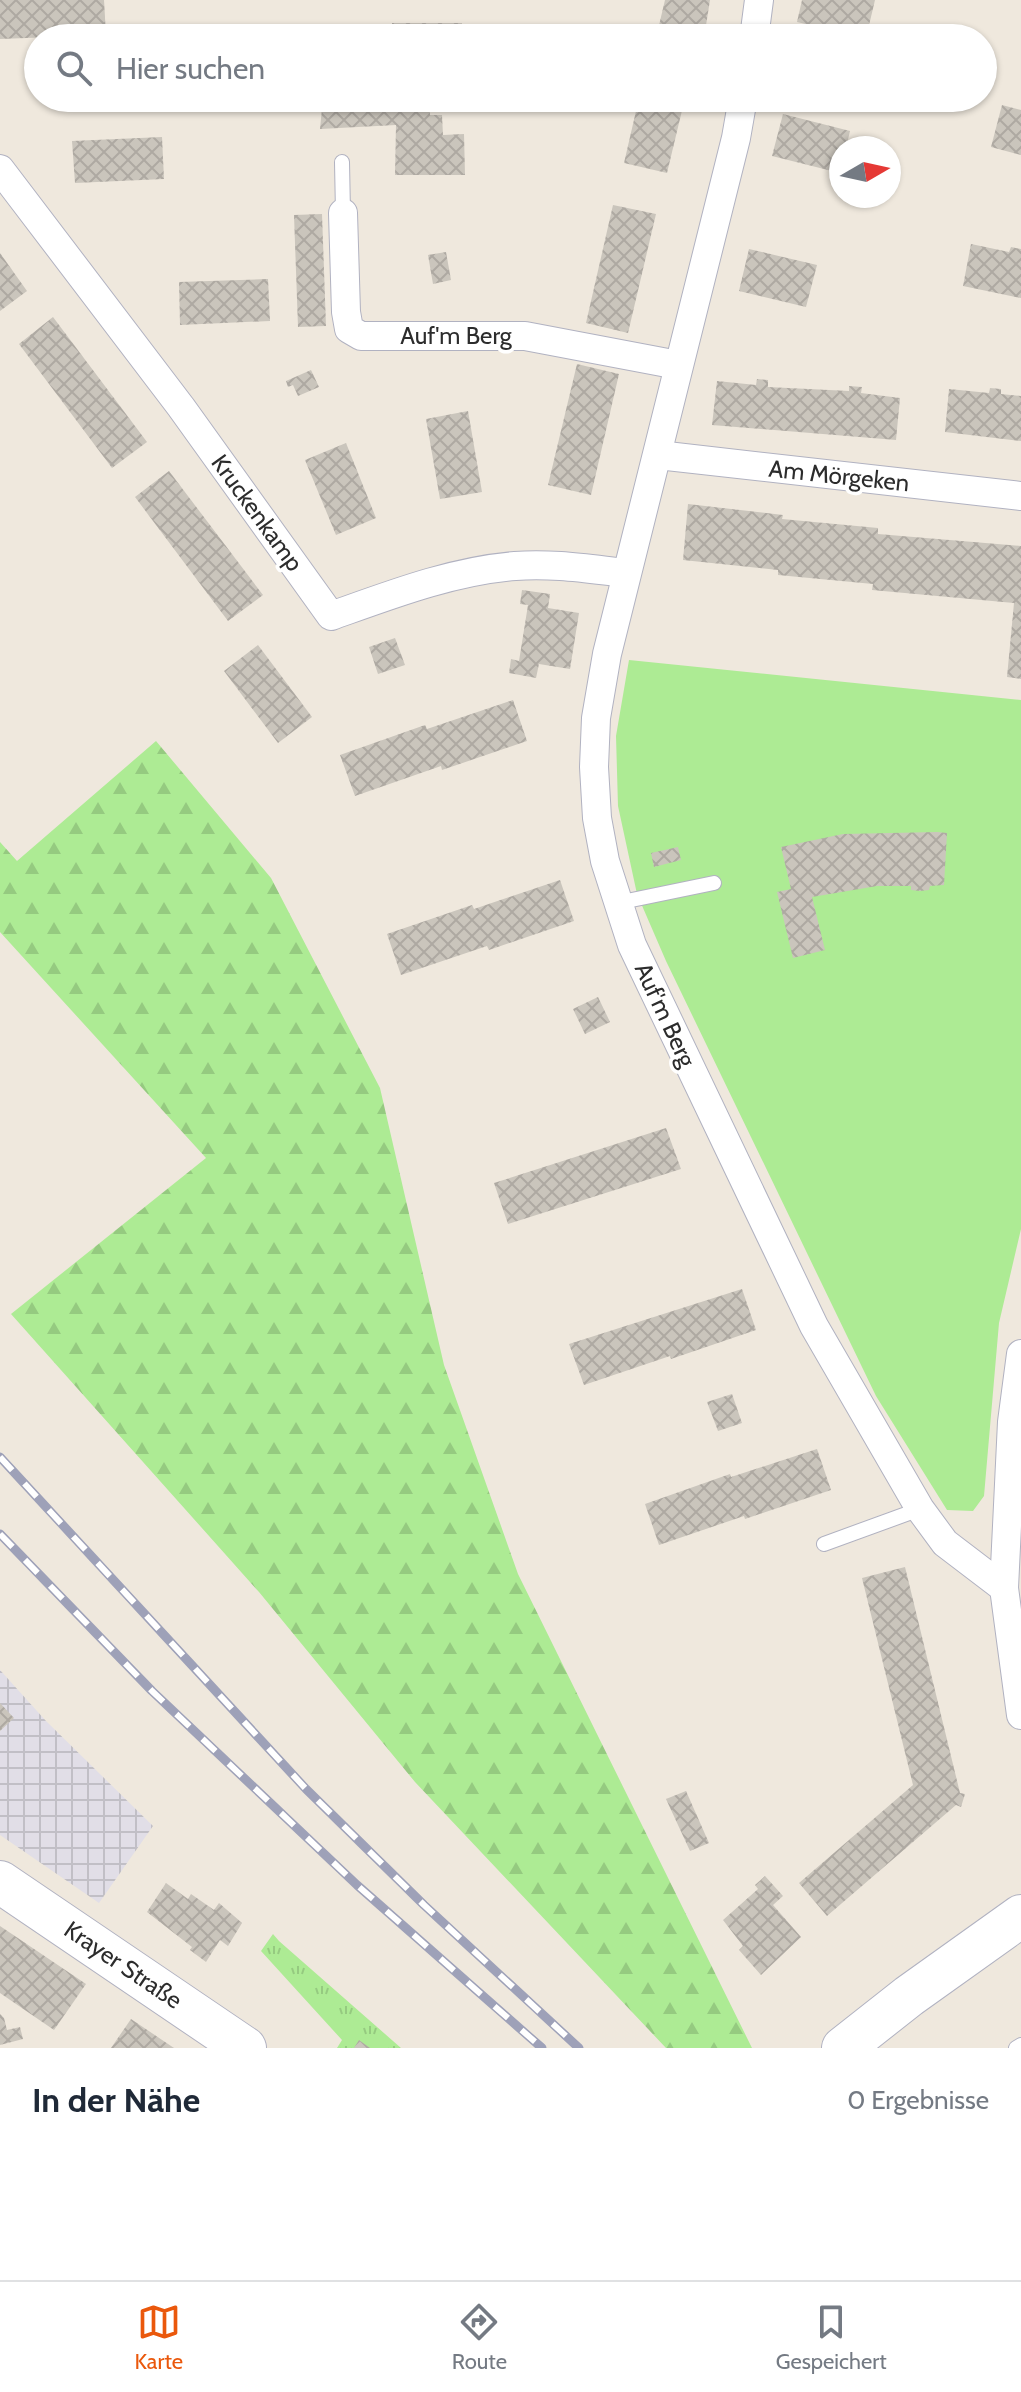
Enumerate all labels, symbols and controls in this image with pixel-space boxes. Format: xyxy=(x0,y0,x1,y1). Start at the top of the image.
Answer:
search box xyxy=(24,24,997,112)
icon: search xyxy=(52,46,96,90)
text: Hier suchen xyxy=(116,50,265,87)
north arrow xyxy=(829,136,901,208)
street label: Auf'm Berg xyxy=(400,321,513,350)
street label: Kruckenkamp xyxy=(205,449,309,577)
street label: Am Mörgeken xyxy=(767,454,911,497)
street label: Auf'm Berg xyxy=(629,958,703,1072)
street label: Krayer Straße xyxy=(59,1915,188,2015)
text: In der Nähe xyxy=(32,2079,200,2121)
text: 0 Ergebnisse xyxy=(847,2084,989,2116)
tab: Karte xyxy=(134,2300,183,2375)
tab: Route xyxy=(452,2300,507,2375)
tab: Gespeichert xyxy=(776,2300,887,2375)

